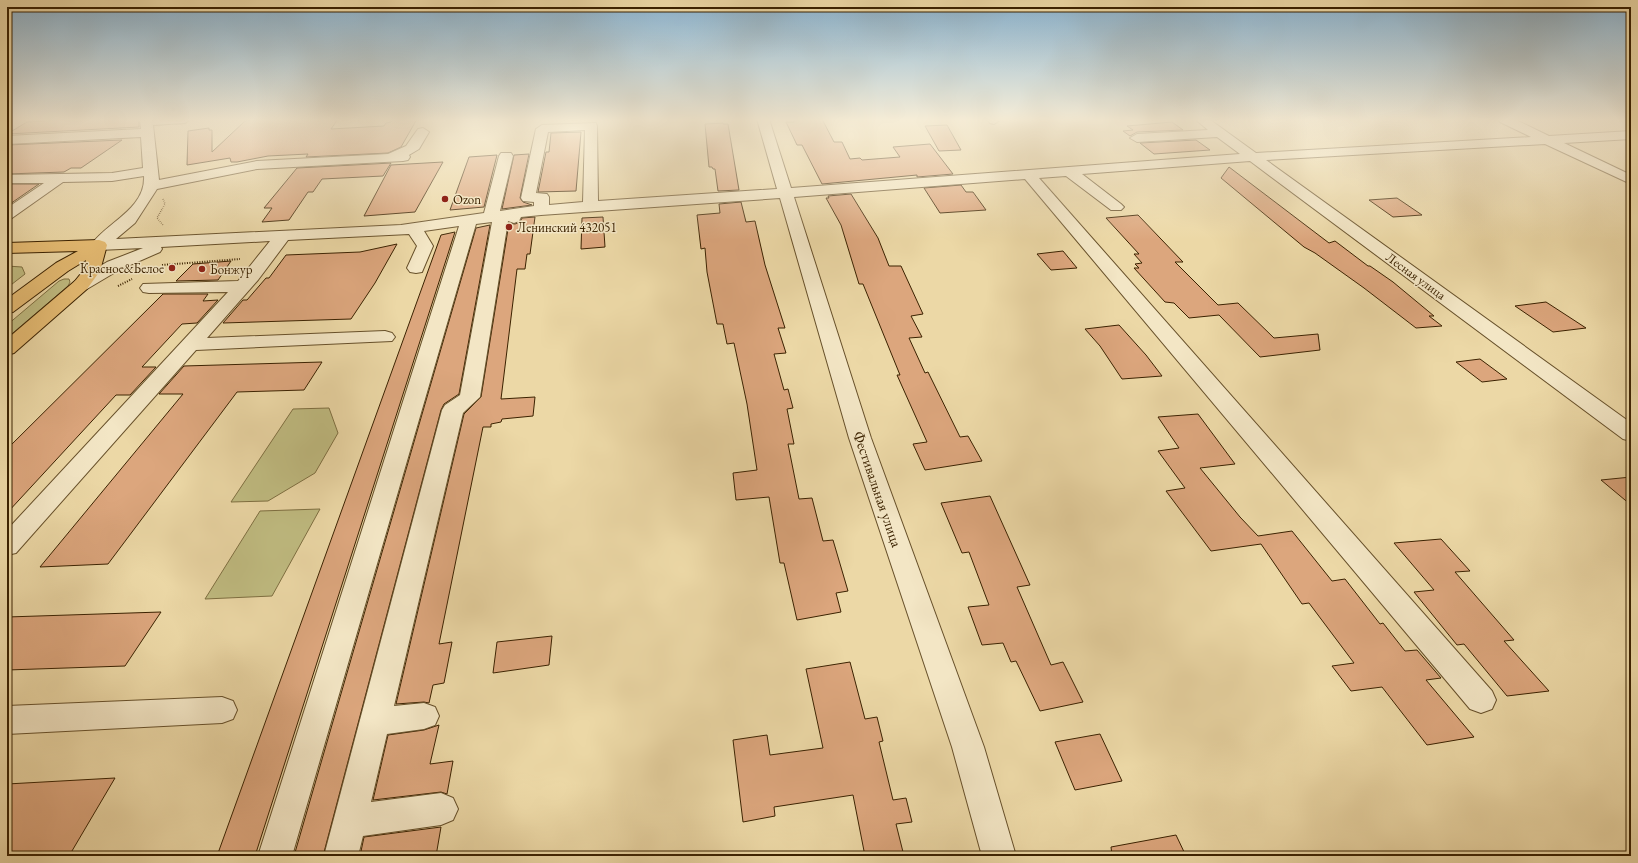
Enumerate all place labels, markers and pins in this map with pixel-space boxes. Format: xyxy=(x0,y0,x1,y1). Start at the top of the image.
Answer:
place label: Ozon xyxy=(453,191,481,208)
marker: Ozon xyxy=(440,194,450,204)
place label: Ленинский 432051 xyxy=(517,219,617,236)
marker: Ленинский 432051 xyxy=(504,222,514,232)
place label: Красное&Белое xyxy=(80,260,164,277)
place label: Бонжур xyxy=(210,261,253,278)
marker: Красное&Белое xyxy=(167,263,177,273)
marker: Бонжур xyxy=(197,264,207,274)

